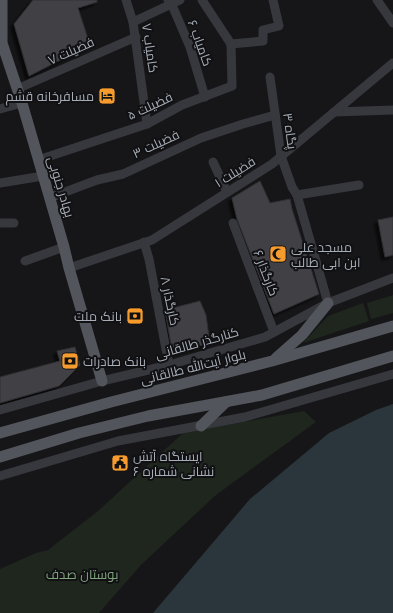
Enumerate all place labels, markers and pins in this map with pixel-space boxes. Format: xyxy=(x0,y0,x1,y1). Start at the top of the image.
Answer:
hotel icon: مسافرخانه قشم xyxy=(97,86,117,106)
place label: مسافرخانه قشم xyxy=(6,89,94,106)
place label: مسجد علی ابن ابی طالب xyxy=(291,240,360,270)
mosque icon: مسجد علی ابن ابی طالب xyxy=(268,244,288,264)
bank icon: بانک ملت xyxy=(125,306,145,326)
place label: بانک ملت xyxy=(74,309,122,324)
bank icon: بانک صادرات xyxy=(60,351,80,371)
place label: بانک صادرات xyxy=(83,354,146,369)
place label: ایستگاه آتش نشانی شماره ۶ xyxy=(133,449,214,479)
public building icon: ایستگاه آتش نشانی شماره ۶ xyxy=(110,453,130,473)

